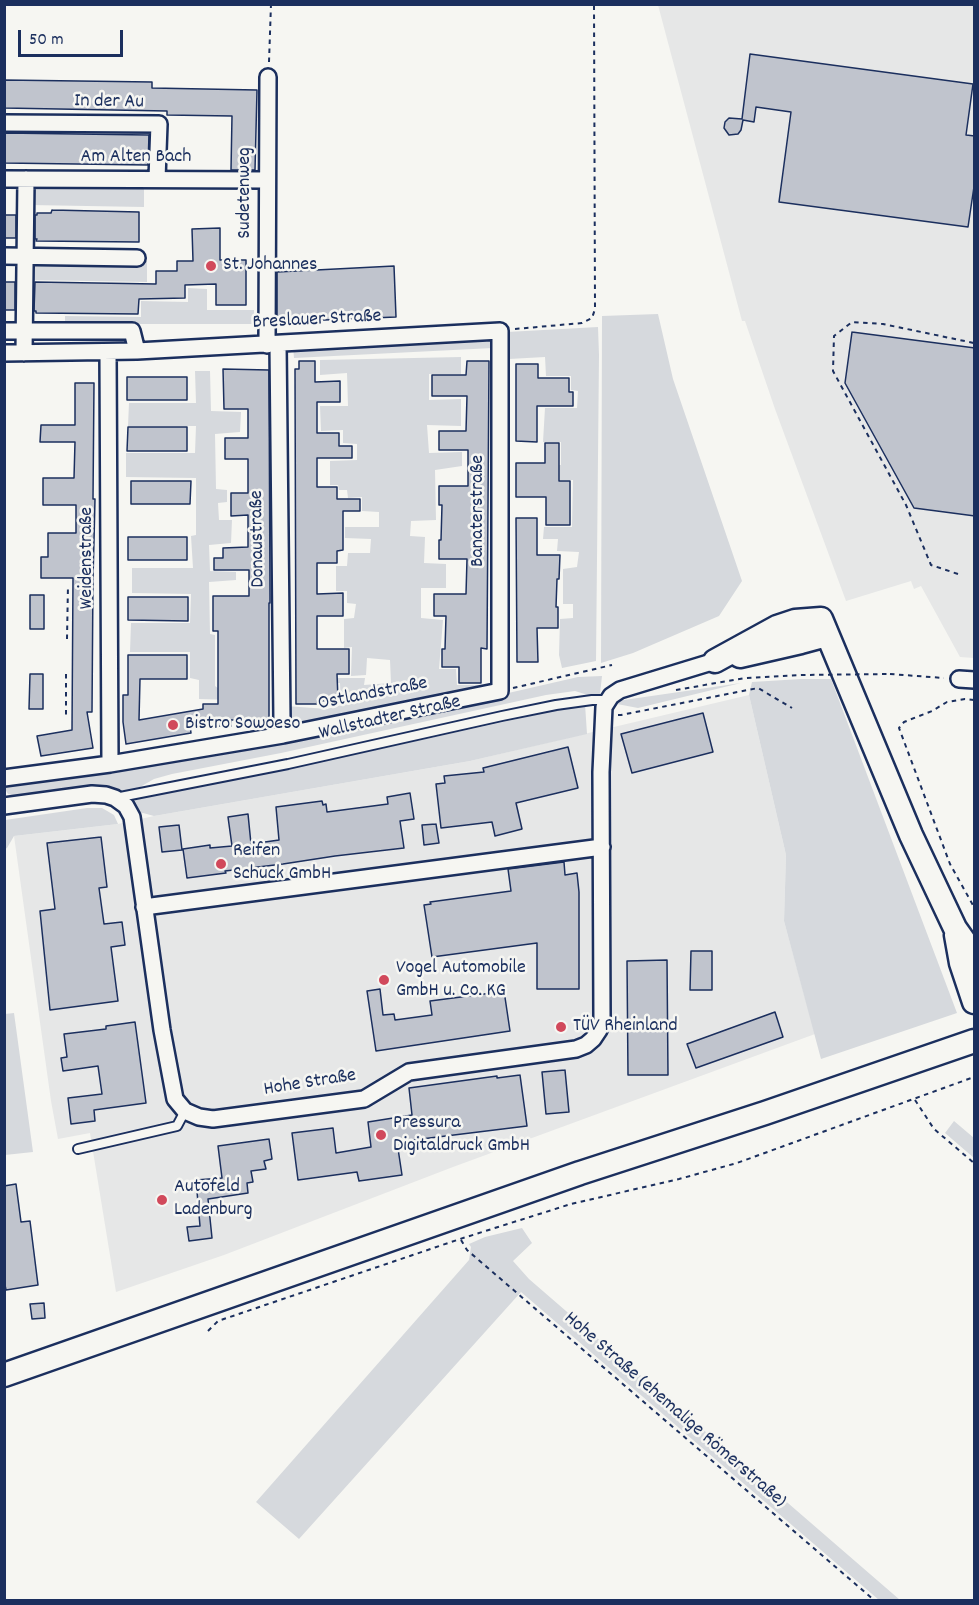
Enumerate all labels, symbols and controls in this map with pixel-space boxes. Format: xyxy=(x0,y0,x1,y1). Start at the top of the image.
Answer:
scale bar xyxy=(21,18,126,56)
text: 50 m xyxy=(29,28,64,53)
street label: In der Au xyxy=(74,90,144,116)
street label: Am Alten Bach xyxy=(81,146,191,170)
street label: Sudetenweg xyxy=(234,147,258,239)
place label: St. Johannes xyxy=(223,254,318,278)
marker: St. Johannes xyxy=(204,259,218,273)
street label: Breslauer Straße xyxy=(252,306,382,336)
street label: Banaterstraße xyxy=(467,455,491,567)
street label: Donaustraße xyxy=(246,490,272,588)
street label: Weidenstraße xyxy=(76,507,100,609)
street label: Ostlandstraße xyxy=(316,673,430,717)
street label: Wallstadter Straße xyxy=(317,691,463,747)
place label: Bistro Sowoeso xyxy=(185,713,300,737)
marker: Bistro Sowoeso xyxy=(166,718,180,732)
place label: Reifen Schuck GmbH xyxy=(233,840,331,887)
marker: Reifen Schuck GmbH xyxy=(214,857,228,871)
place label: Vogel Automobile GmbH u. Co. KG xyxy=(396,957,526,1004)
marker: Vogel Automobile GmbH u. Co. KG xyxy=(377,973,391,987)
place label: TÜV Rheinland xyxy=(573,1015,678,1039)
marker: TÜV Rheinland xyxy=(554,1020,568,1034)
street label: Hohe Straße xyxy=(262,1065,358,1103)
place label: Pressura Digitaldruck GmbH xyxy=(393,1112,530,1159)
marker: Pressura Digitaldruck GmbH xyxy=(374,1128,388,1142)
place label: Autofeld Ladenburg xyxy=(174,1176,252,1223)
marker: Autofeld Ladenburg xyxy=(155,1193,169,1207)
street label: Hohe Straße (ehemalige Römerstraße) xyxy=(558,1308,790,1514)

